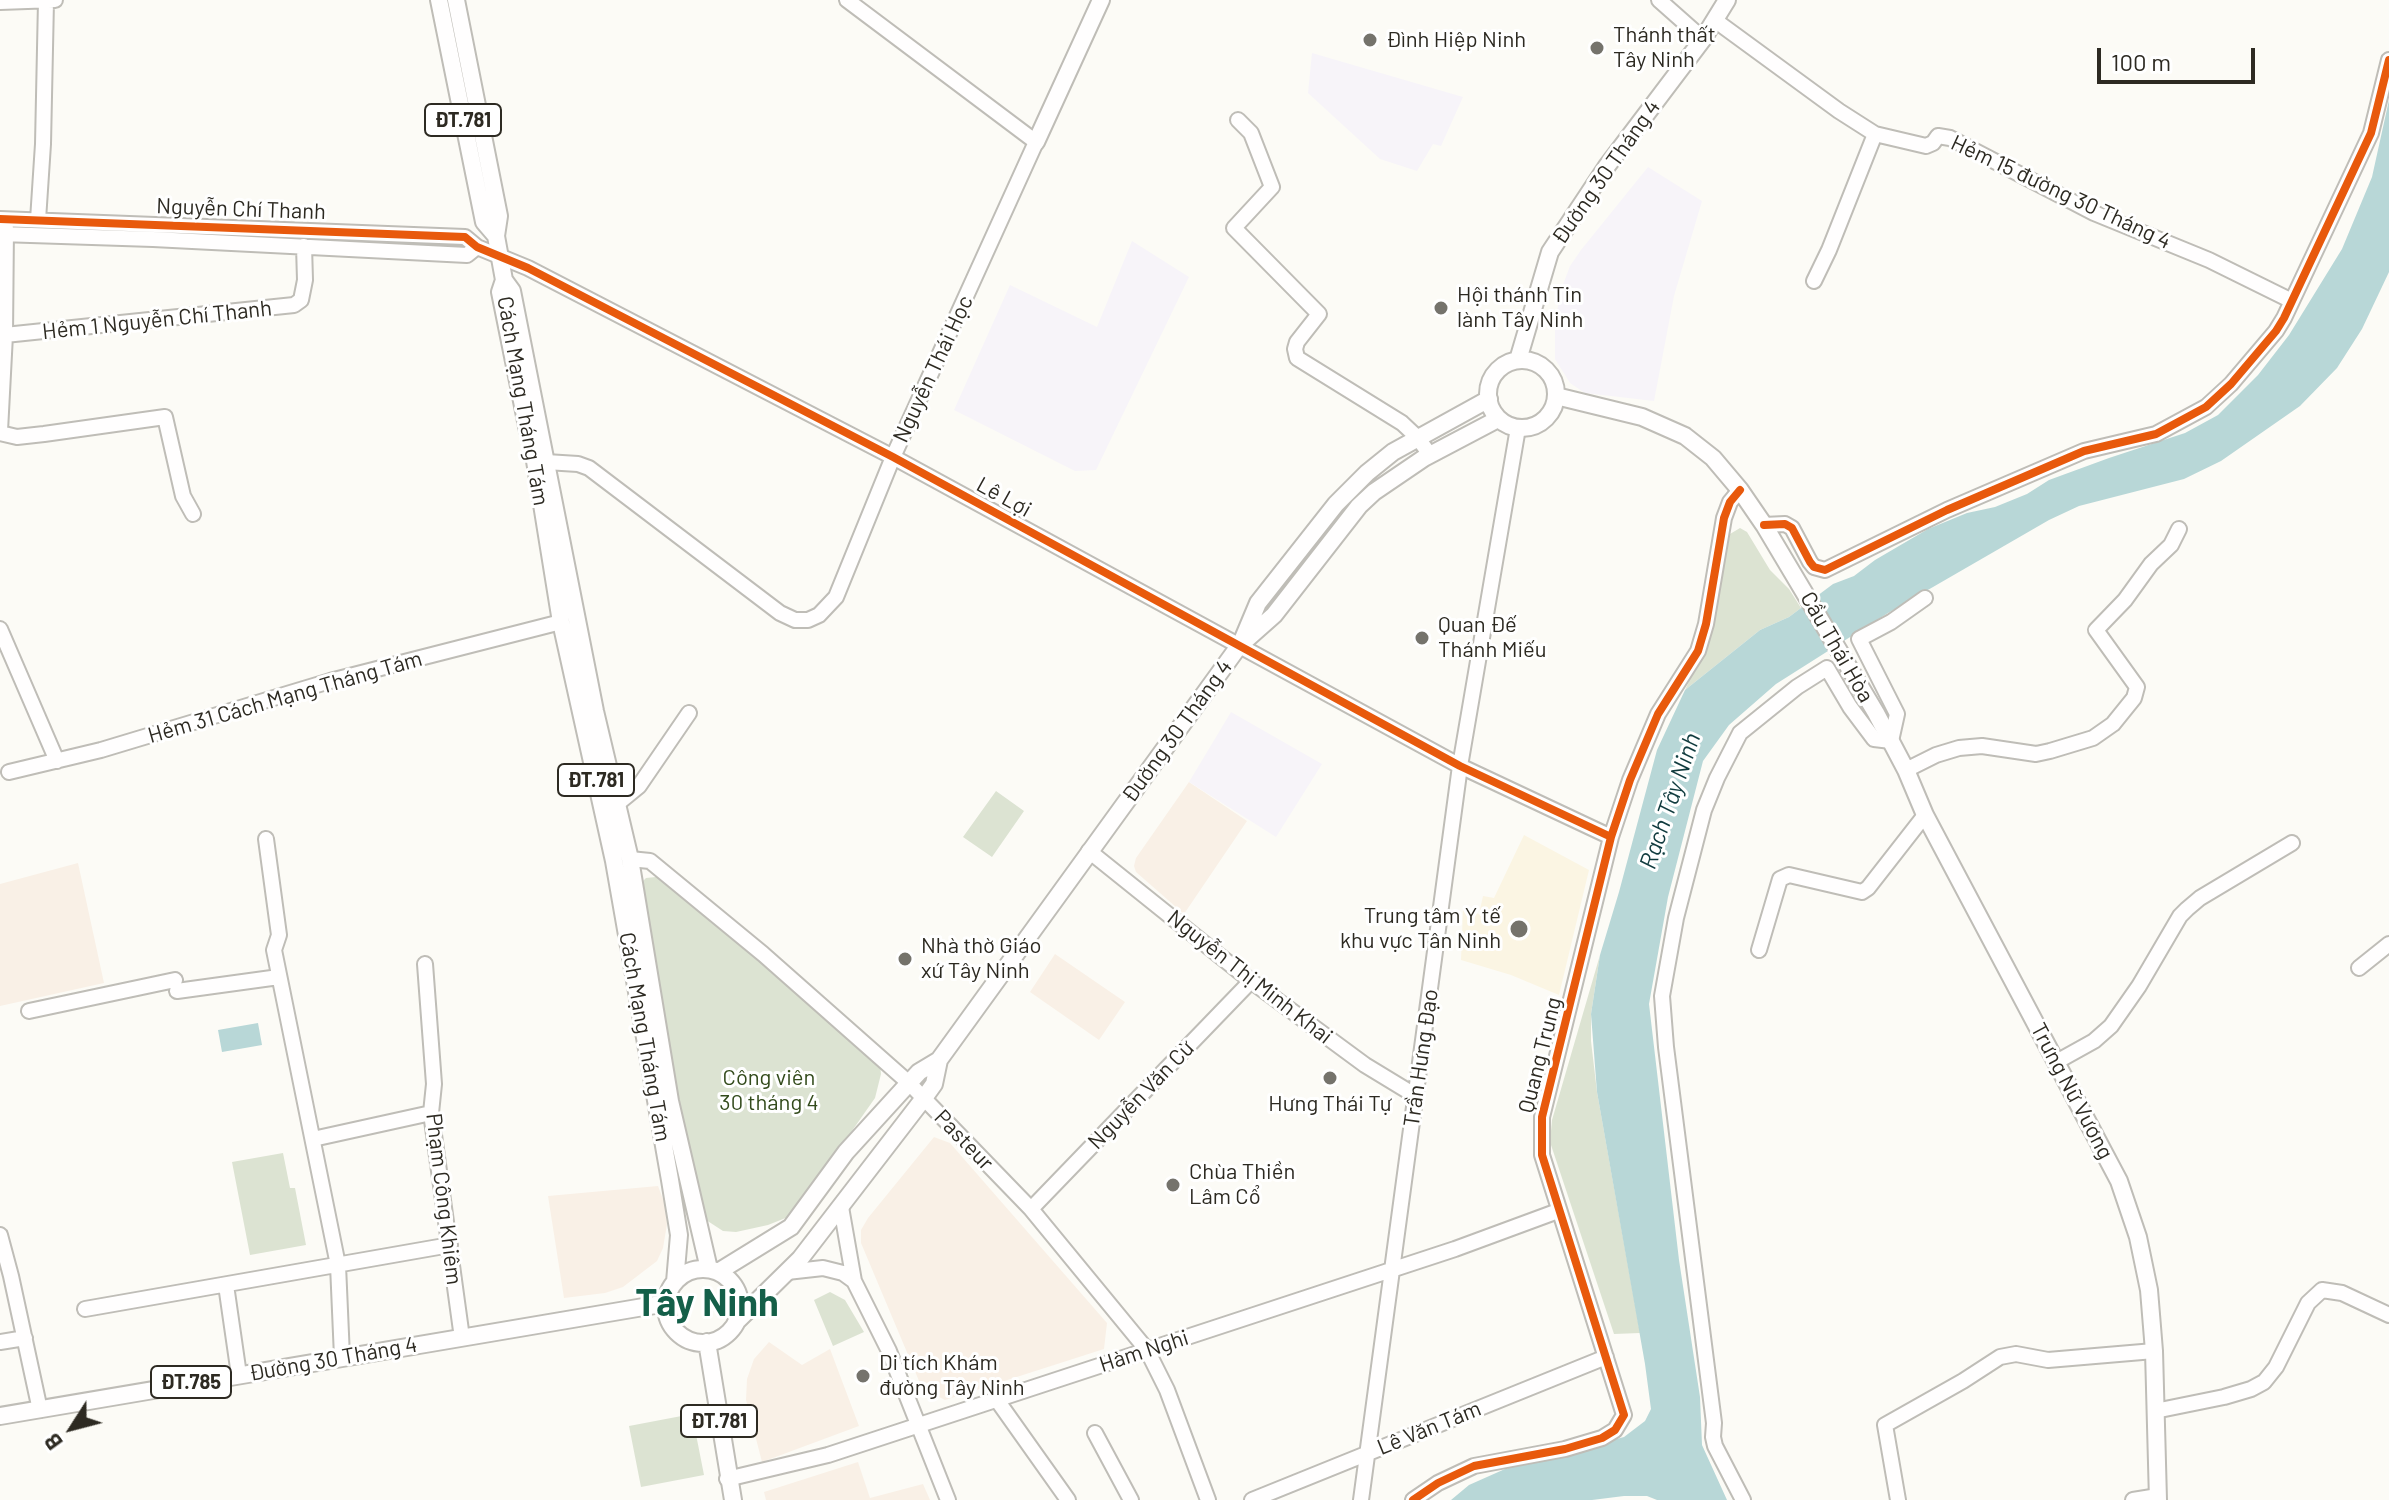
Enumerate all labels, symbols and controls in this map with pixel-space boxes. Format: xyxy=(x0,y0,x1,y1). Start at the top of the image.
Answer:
place label: Thánh thất Tây Ninh xyxy=(1613,22,1716,74)
place label: Đình Hiệp Ninh xyxy=(1386,27,1526,53)
marker: Đình Hiệp Ninh xyxy=(1361,31,1379,49)
scale bar xyxy=(2101,32,2259,82)
marker: Thánh thất Tây Ninh xyxy=(1588,39,1606,57)
text: 100 m xyxy=(2111,47,2171,76)
street label: Đường 30 Tháng 4 xyxy=(1546,95,1666,249)
road number: ĐT.781 xyxy=(425,104,501,136)
street label: Hẻm 15 đường 30 Tháng 4 xyxy=(1947,129,2175,255)
street label: Nguyễn Chí Thanh xyxy=(156,193,326,225)
place label: Hội thánh Tin lành Tây Ninh xyxy=(1457,282,1583,334)
street label: Nguyễn Thái Học xyxy=(887,291,979,447)
street label: Cách Mạng Tháng Tám xyxy=(492,294,554,508)
street label: Hẻm 1 Nguyễn Chí Thanh xyxy=(41,295,273,345)
marker: Hội thánh Tin lành Tây Ninh xyxy=(1432,299,1450,317)
street label: Lê Lợi xyxy=(972,471,1036,523)
street label: Cầu Thái Hòa xyxy=(1795,587,1879,707)
place label: Quan Đế Thánh Miếu xyxy=(1438,612,1547,664)
marker: Quan Đế Thánh Miếu xyxy=(1413,629,1431,647)
street label: Hẻm 31 Cách Mạng Tháng Tám xyxy=(145,645,425,749)
street label: Đường 30 Tháng 4 xyxy=(1116,654,1238,808)
water label: Rạch Tây Ninh xyxy=(1633,729,1707,873)
road number: ĐT.781 xyxy=(558,764,634,796)
place label: Trung tâm Y tế khu vực Tân Ninh xyxy=(1340,903,1501,954)
street label: Nguyễn Thị Minh Khai xyxy=(1162,904,1338,1050)
marker: Trung tâm Y tế khu vực Tân Ninh xyxy=(1508,918,1530,940)
street label: Cách Mạng Tháng Tám xyxy=(614,930,676,1144)
place label: Nhà thờ Giáo xứ Tây Ninh xyxy=(921,933,1041,984)
marker: Nhà thờ Giáo xứ Tây Ninh xyxy=(896,950,914,968)
street label: Trần Hưng Đạo xyxy=(1398,987,1444,1129)
street label: Quang Trung xyxy=(1513,994,1567,1116)
street label: Trưng Nữ Vương xyxy=(2025,1018,2119,1164)
street label: Nguyễn Văn Cừ xyxy=(1083,1035,1199,1155)
park label: Công viên 30 tháng 4 xyxy=(719,1065,819,1116)
marker: Hưng Thái Tự xyxy=(1321,1069,1339,1087)
place label: Hưng Thái Tự xyxy=(1268,1091,1392,1117)
street label: Pasteur xyxy=(929,1104,999,1176)
street label: Phạm Công Khiêm xyxy=(420,1112,468,1286)
place label: Chùa Thiền Lâm Cổ xyxy=(1189,1159,1295,1210)
marker: Chùa Thiền Lâm Cổ xyxy=(1164,1176,1182,1194)
district label: Tây Ninh xyxy=(635,1280,779,1326)
street label: Hàm Nghi xyxy=(1096,1324,1192,1378)
street label: Đường 30 Tháng 4 xyxy=(247,1331,419,1387)
place label: Di tích Khám đường Tây Ninh xyxy=(879,1350,1025,1402)
road number: ĐT.785 xyxy=(151,1366,231,1398)
marker: Di tích Khám đường Tây Ninh xyxy=(854,1367,872,1385)
north arrow xyxy=(32,1388,112,1468)
street label: Lê Văn Tám xyxy=(1373,1395,1485,1461)
road number: ĐT.781 xyxy=(681,1405,757,1437)
text: B xyxy=(38,1429,67,1455)

